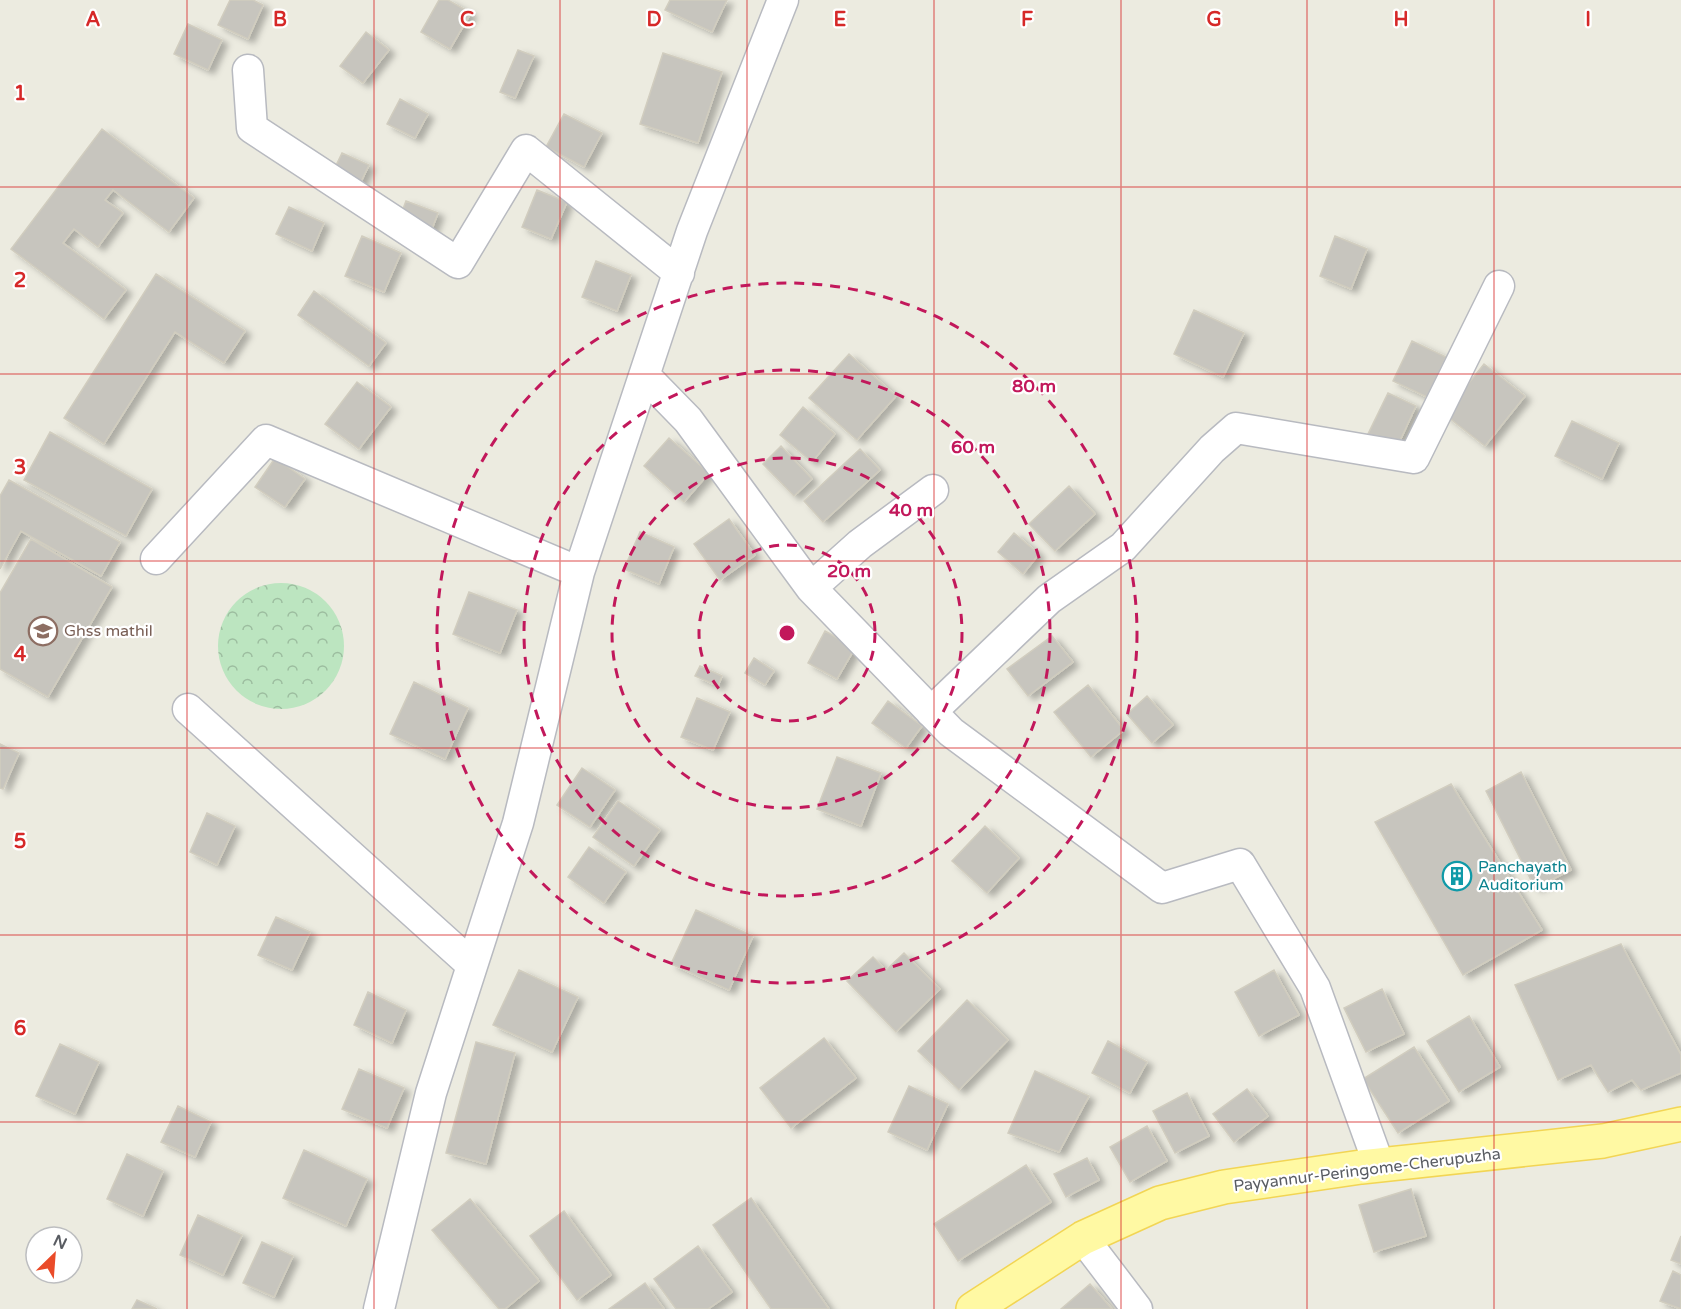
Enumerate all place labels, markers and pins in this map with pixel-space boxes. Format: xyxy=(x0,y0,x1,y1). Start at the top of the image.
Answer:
school or university icon: Ghss mathil xyxy=(27,615,59,647)
place label: Ghss mathil xyxy=(64,621,153,641)
centre of rings xyxy=(777,623,797,643)
place label: Panchayath Auditorium xyxy=(1478,857,1567,895)
building icon: Panchayath Auditorium xyxy=(1441,860,1473,892)

